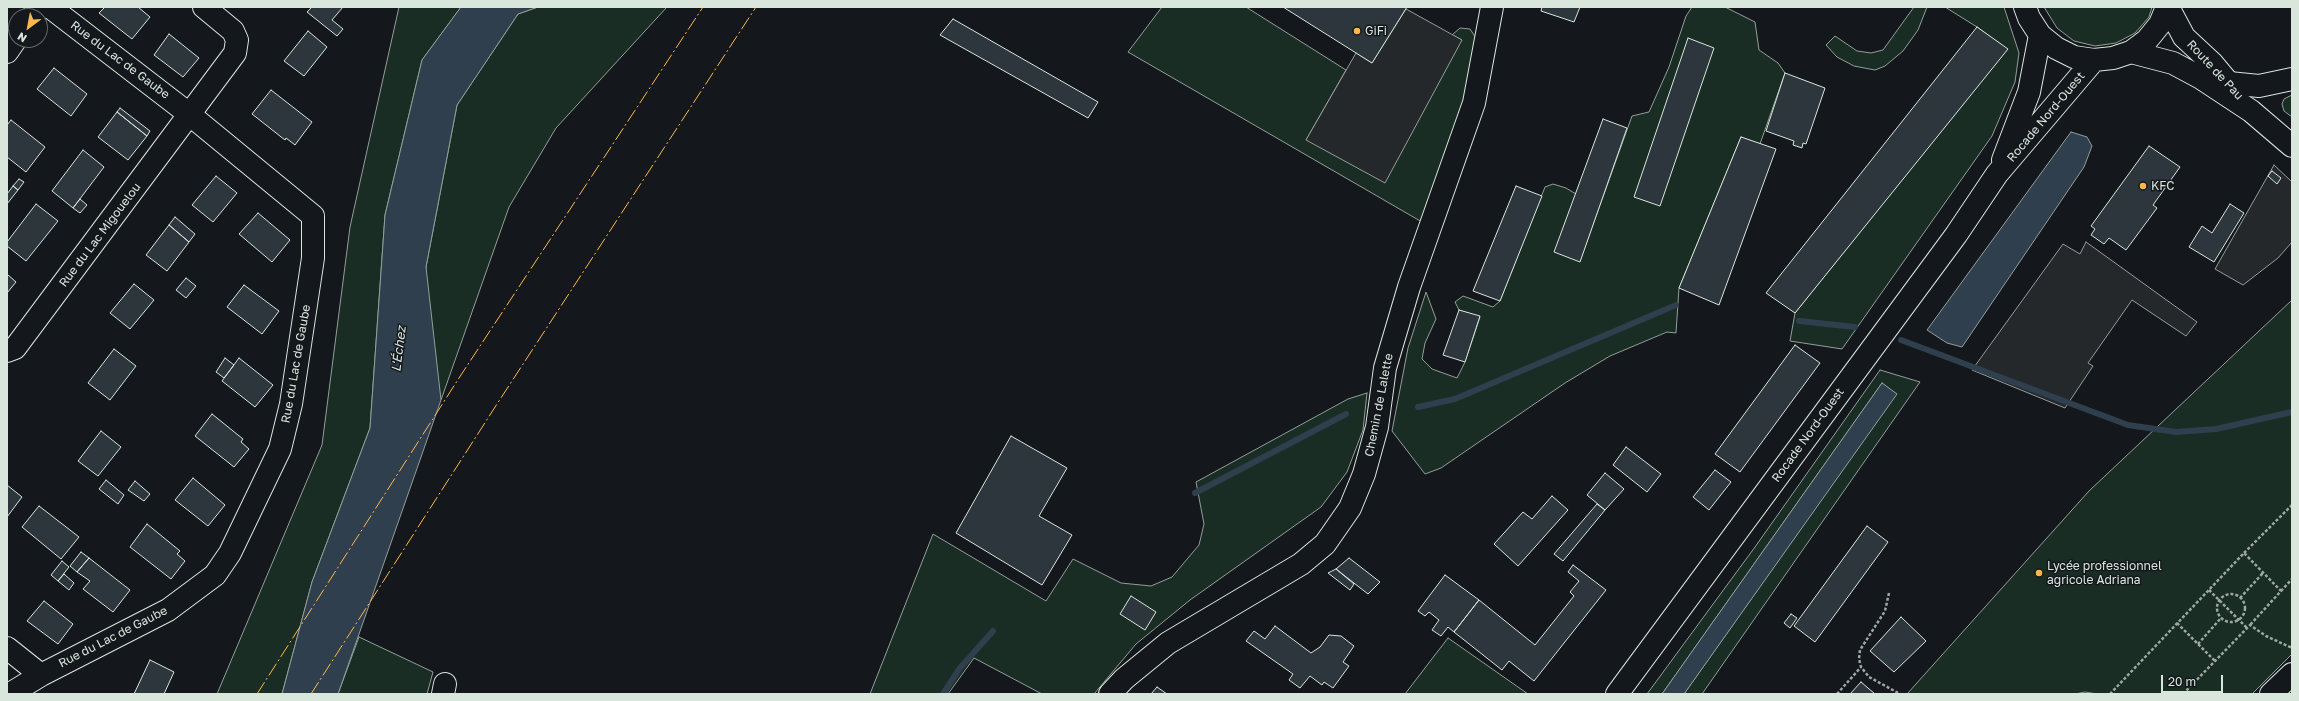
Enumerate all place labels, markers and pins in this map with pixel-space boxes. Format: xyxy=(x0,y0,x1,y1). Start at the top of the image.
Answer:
place label: GiFi xyxy=(1365,24,1387,38)
marker: GiFi xyxy=(1352,26,1362,36)
place label: KFC xyxy=(2151,179,2175,193)
marker: KFC xyxy=(2138,181,2148,191)
place label: Lycée professionnel agricole Adriana xyxy=(2047,559,2162,587)
marker: Lycée professionnel agricole Adriana xyxy=(2034,568,2044,578)

